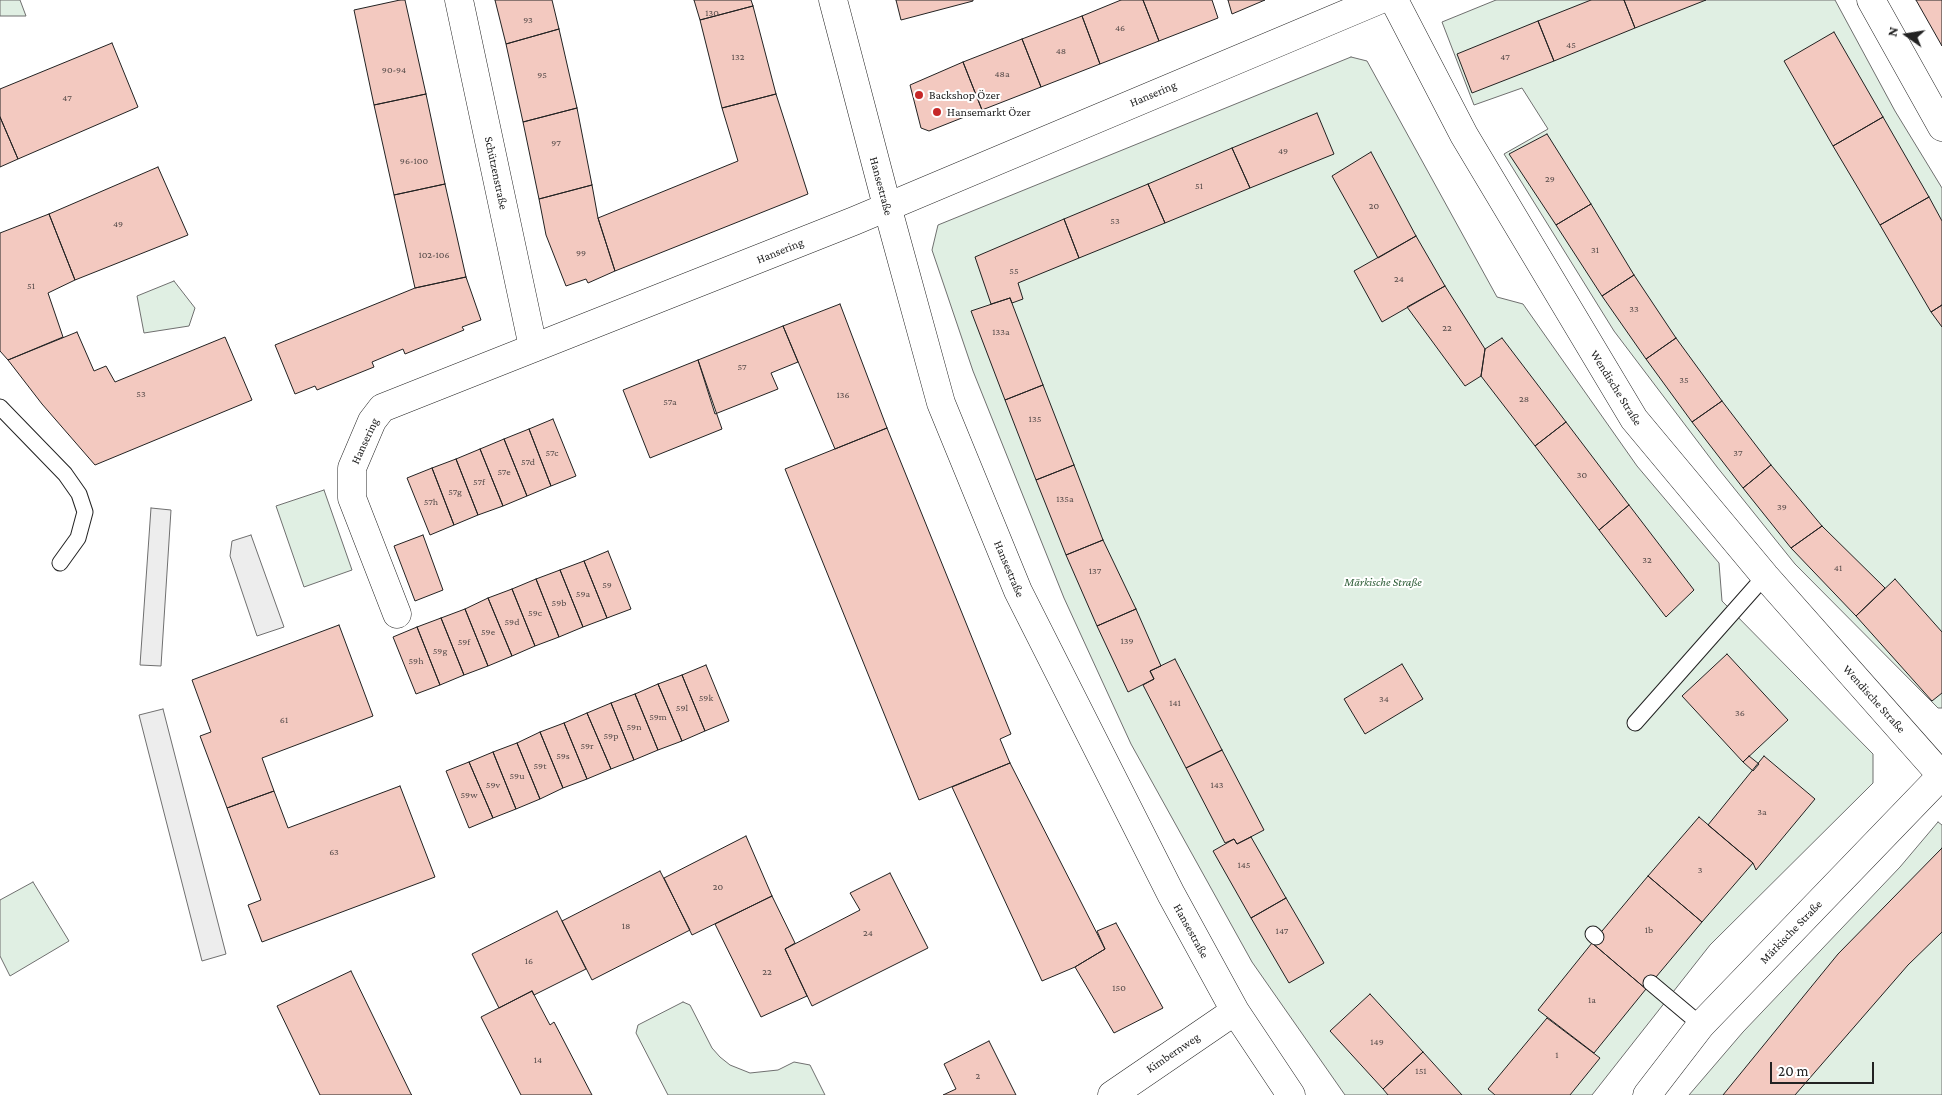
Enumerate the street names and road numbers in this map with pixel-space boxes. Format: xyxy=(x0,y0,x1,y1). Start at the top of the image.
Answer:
street label: Hansering xyxy=(1127,78,1179,110)
street label: Schützenstraße xyxy=(481,135,511,211)
street label: Hansestraße xyxy=(866,155,896,217)
street label: Hansering xyxy=(754,235,806,267)
street label: Wendische Straße xyxy=(1587,348,1645,428)
street label: Hansering xyxy=(348,416,382,466)
street label: Hansestraße xyxy=(991,539,1027,599)
street label: Wendische Straße xyxy=(1840,662,1908,736)
street label: Märkische Straße xyxy=(1757,897,1825,967)
street label: Hansestraße xyxy=(1170,901,1212,961)
street label: Kimbernweg xyxy=(1143,1030,1203,1076)

